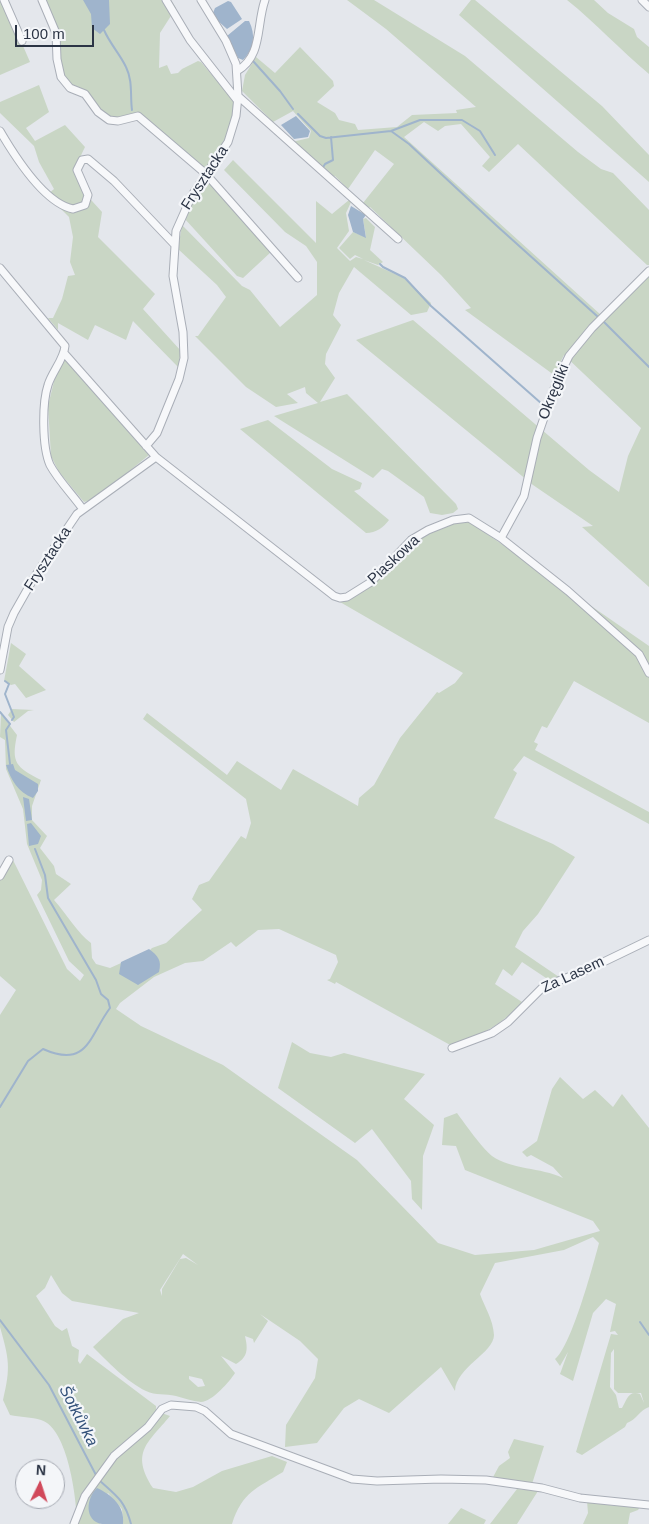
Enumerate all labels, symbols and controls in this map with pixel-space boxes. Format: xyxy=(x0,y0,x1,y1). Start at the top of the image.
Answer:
scale bar xyxy=(18,15,96,47)
text: 100 m xyxy=(23,25,65,42)
street label: Frysztacka xyxy=(178,143,232,213)
street label: Okręgliki xyxy=(535,362,573,422)
street label: Frysztacka xyxy=(21,524,75,594)
street label: Piaskowa xyxy=(364,532,424,588)
street label: Za Lasem xyxy=(539,953,607,997)
water label: Šotkůvka xyxy=(55,1382,101,1450)
north arrow xyxy=(15,1459,65,1509)
text: N xyxy=(35,1462,47,1478)

